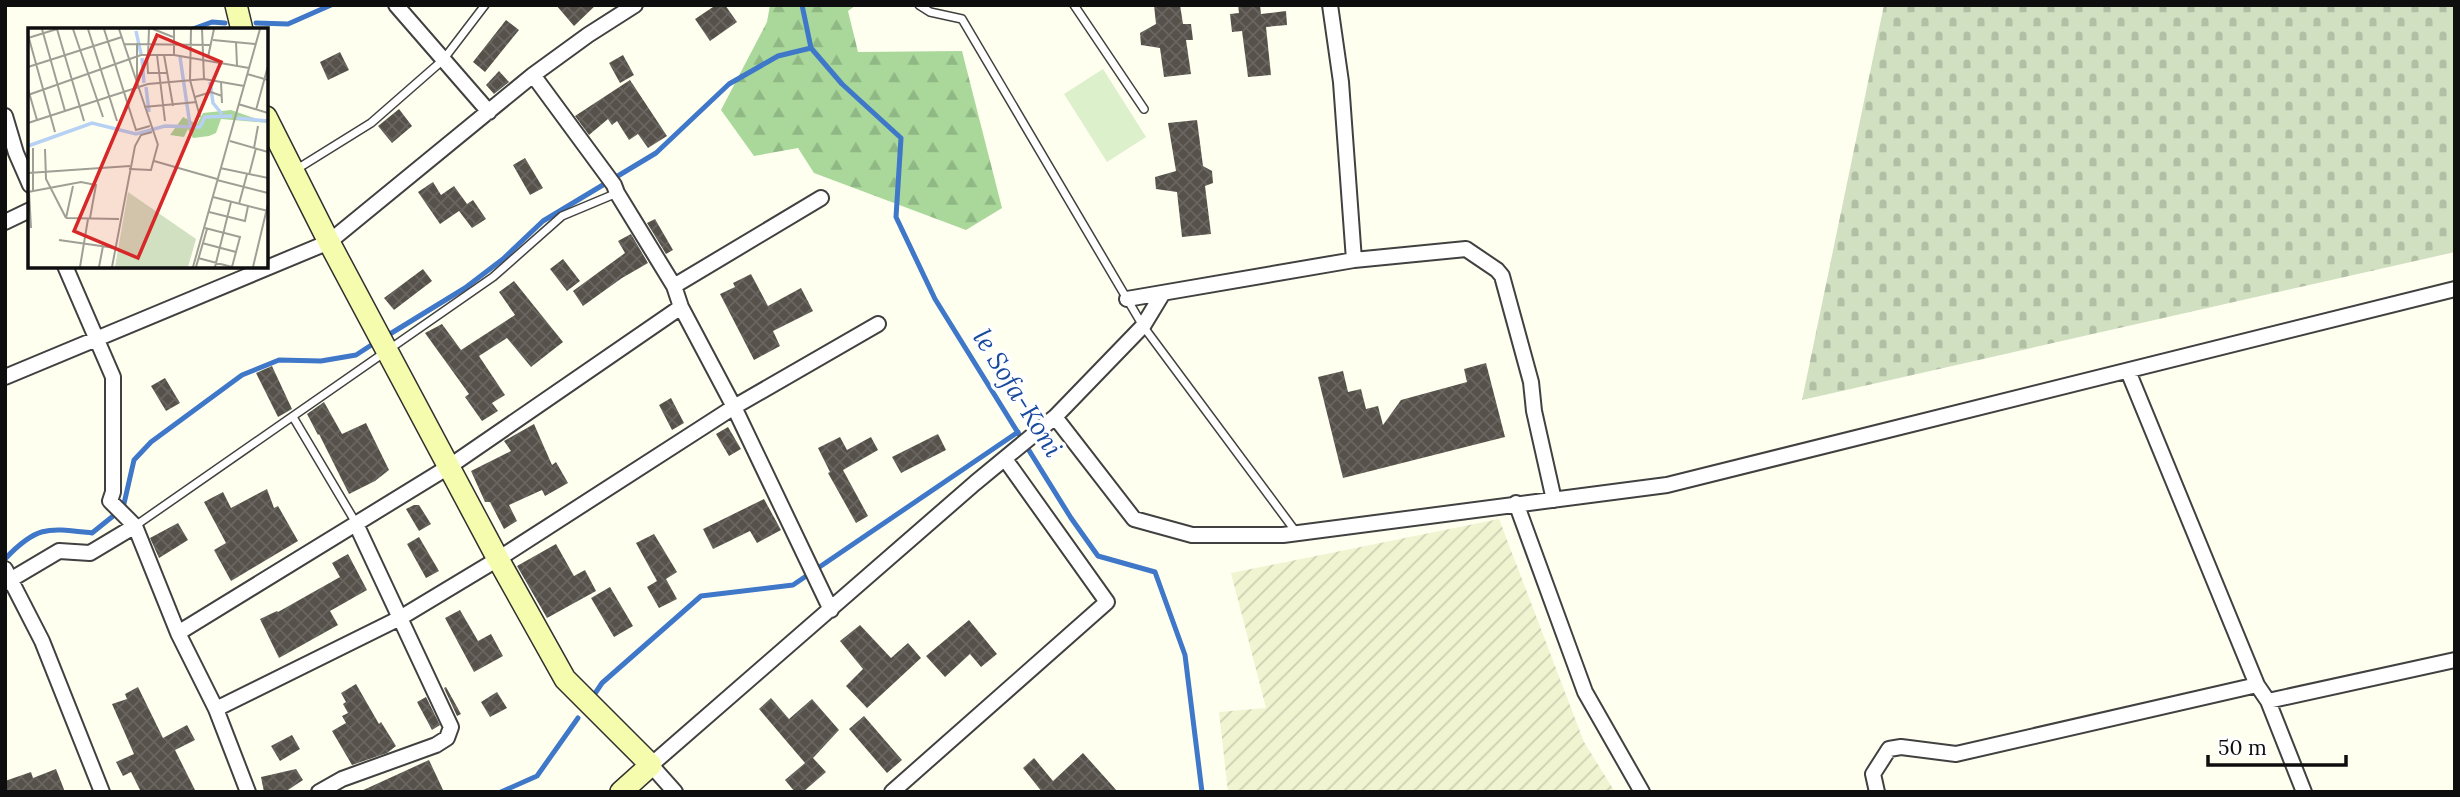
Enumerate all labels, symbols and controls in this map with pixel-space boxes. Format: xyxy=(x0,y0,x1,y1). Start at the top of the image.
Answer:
inset map xyxy=(28,28,268,268)
water label: le Sofa-Koni xyxy=(966,323,1071,463)
scale bar xyxy=(2208,724,2346,768)
text: 50 m xyxy=(2218,734,2267,761)

